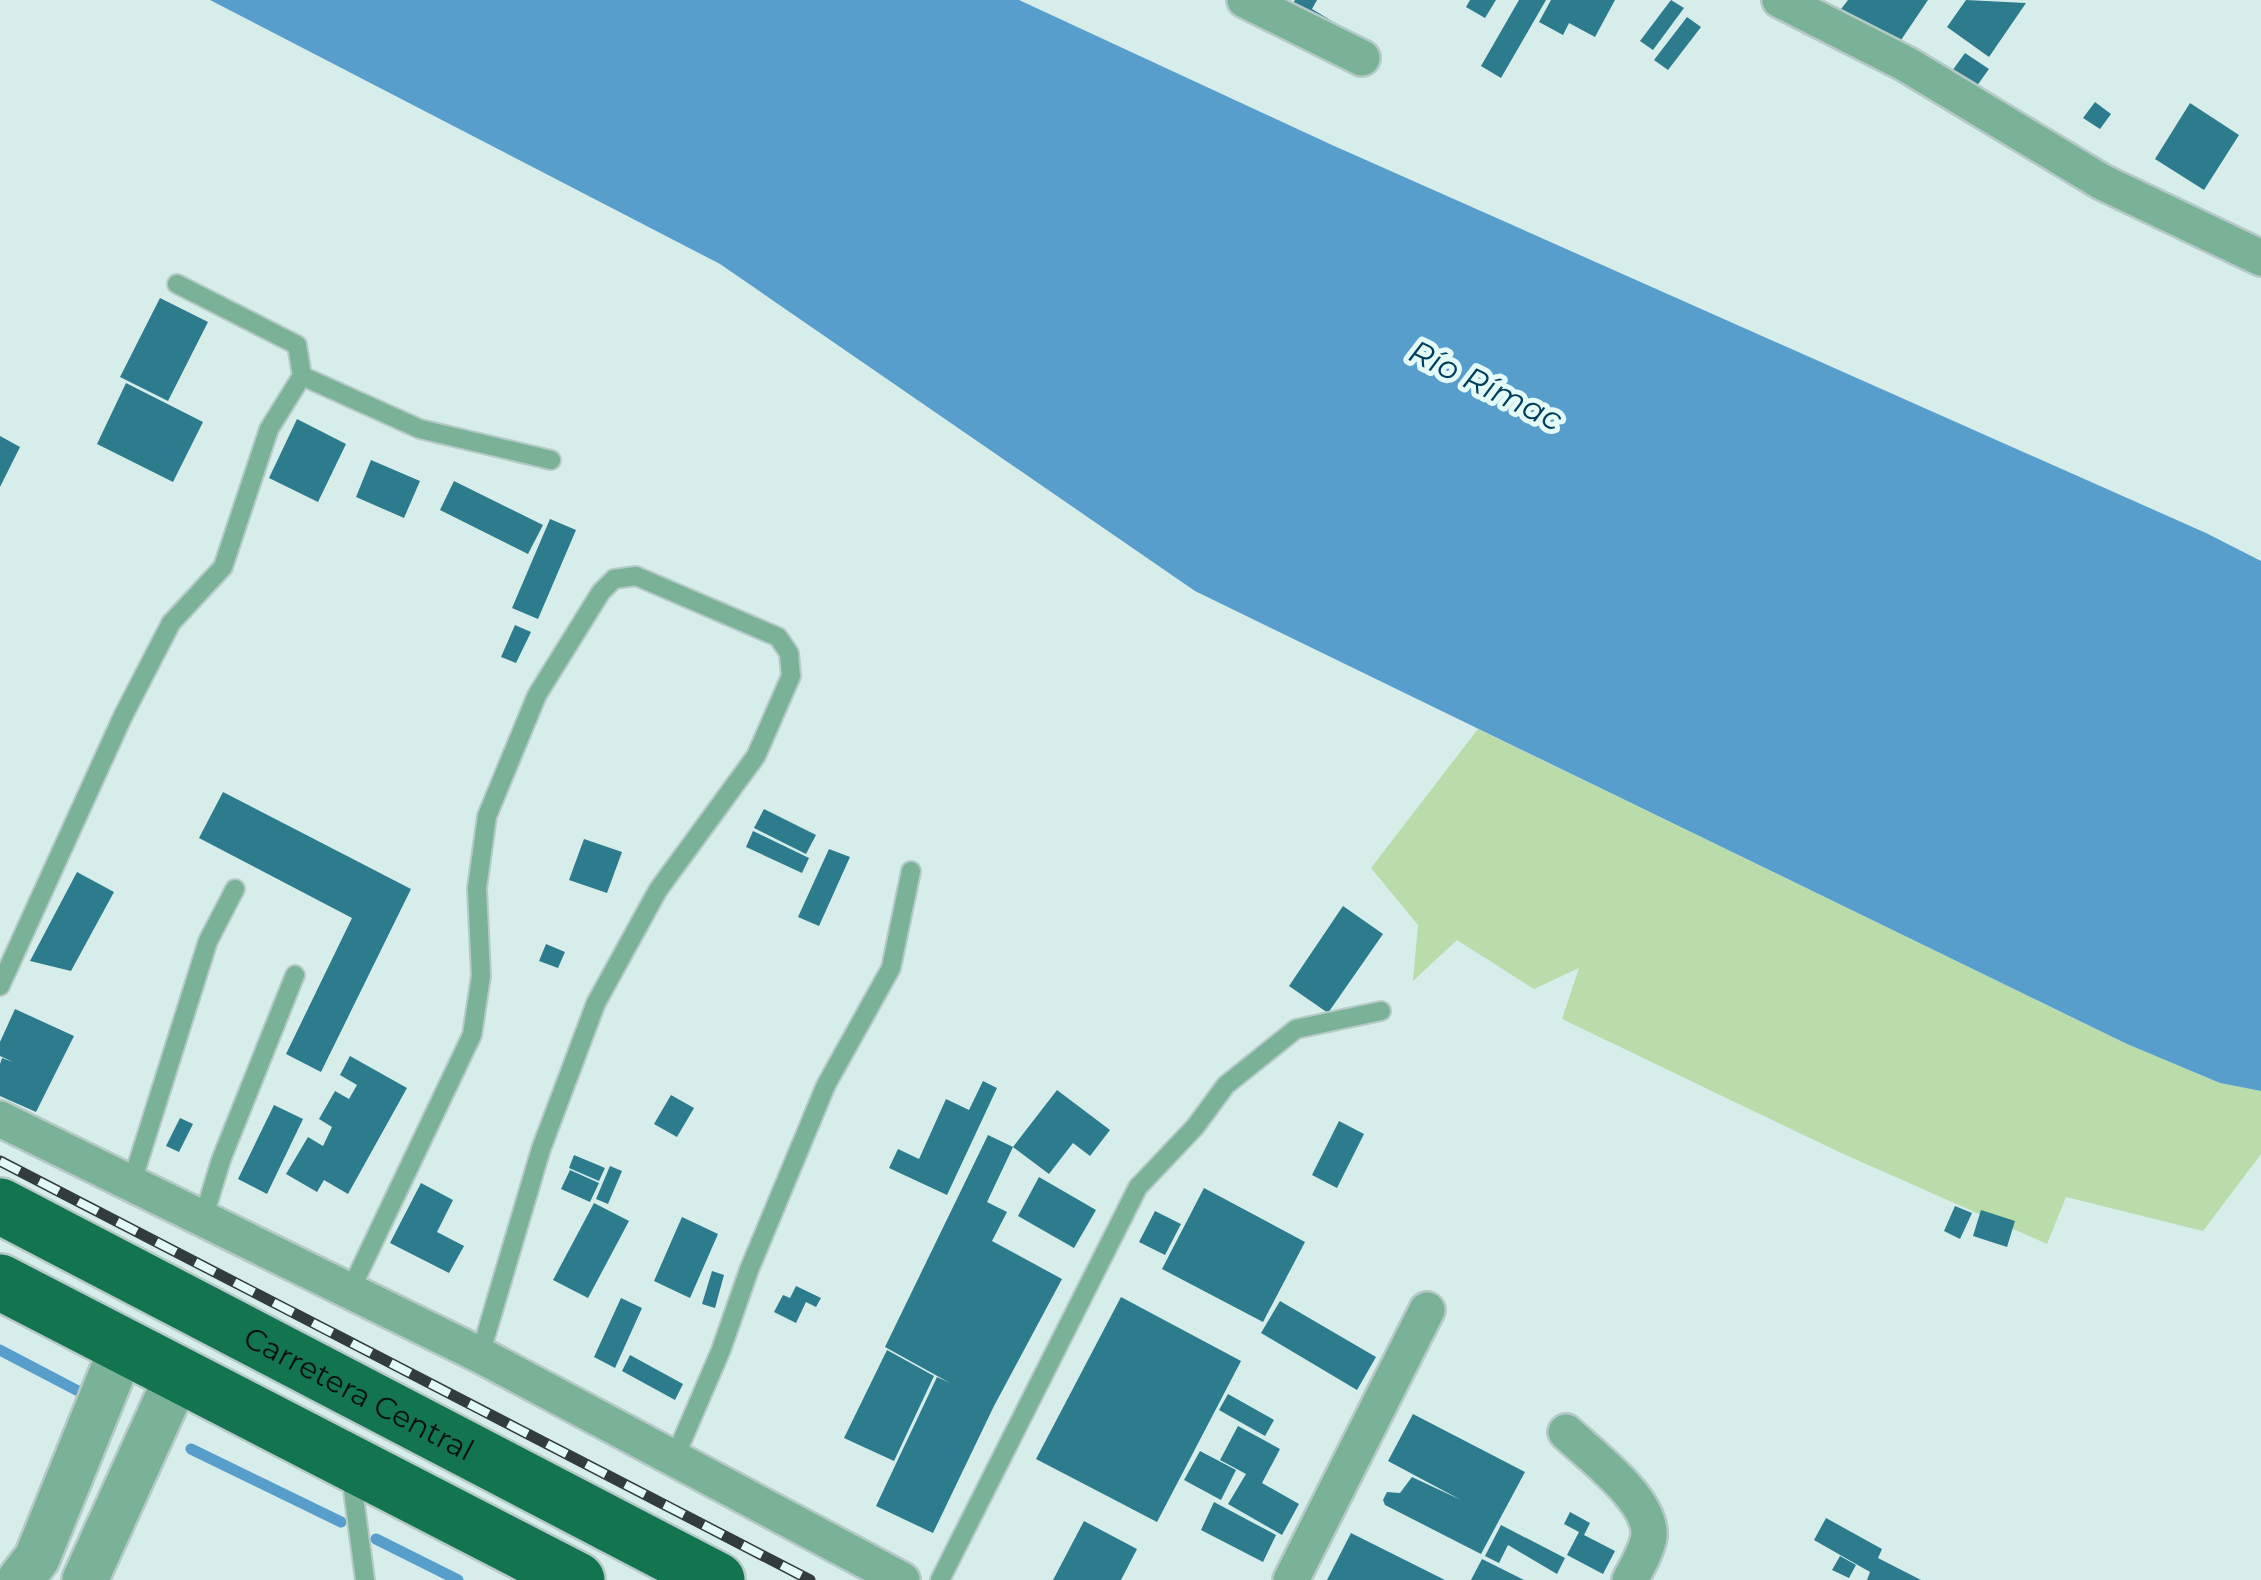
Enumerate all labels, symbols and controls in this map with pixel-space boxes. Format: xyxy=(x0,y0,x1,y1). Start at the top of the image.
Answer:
water label: Río Rímac xyxy=(1403,331,1569,439)
street label: Carretera Central xyxy=(238,1318,480,1469)

